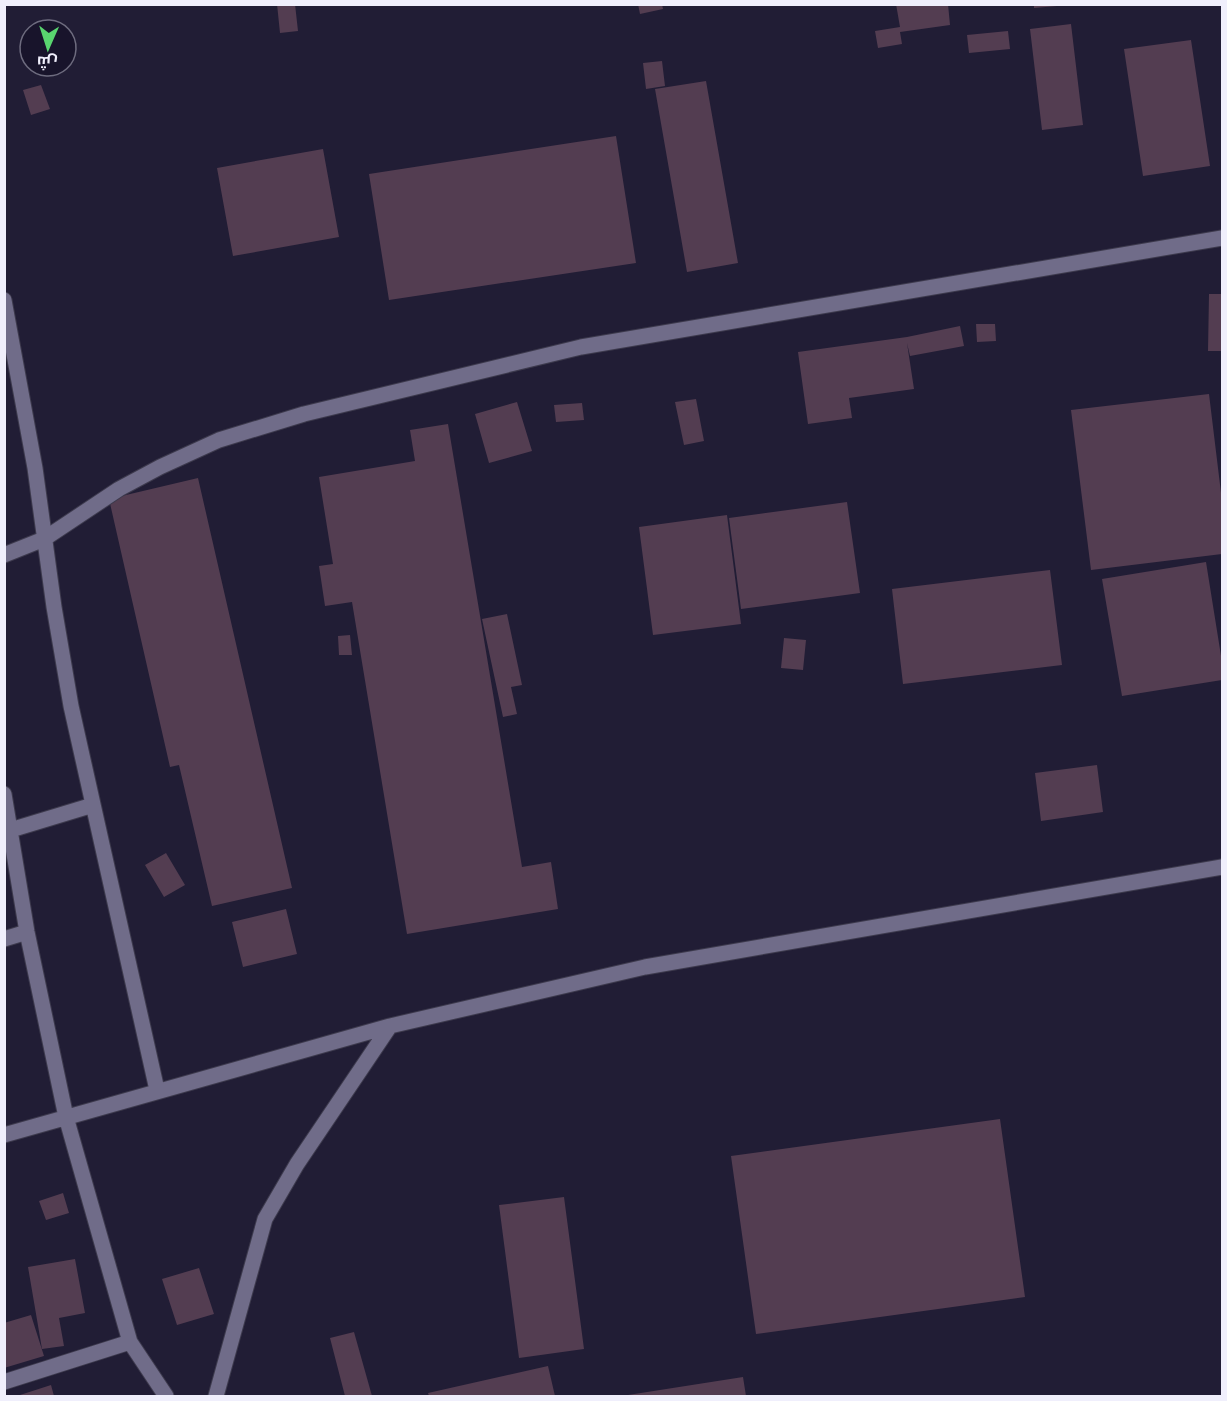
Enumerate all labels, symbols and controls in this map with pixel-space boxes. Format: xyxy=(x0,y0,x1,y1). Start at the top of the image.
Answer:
north arrow xyxy=(18,18,78,78)
text: ش xyxy=(36,51,58,75)

